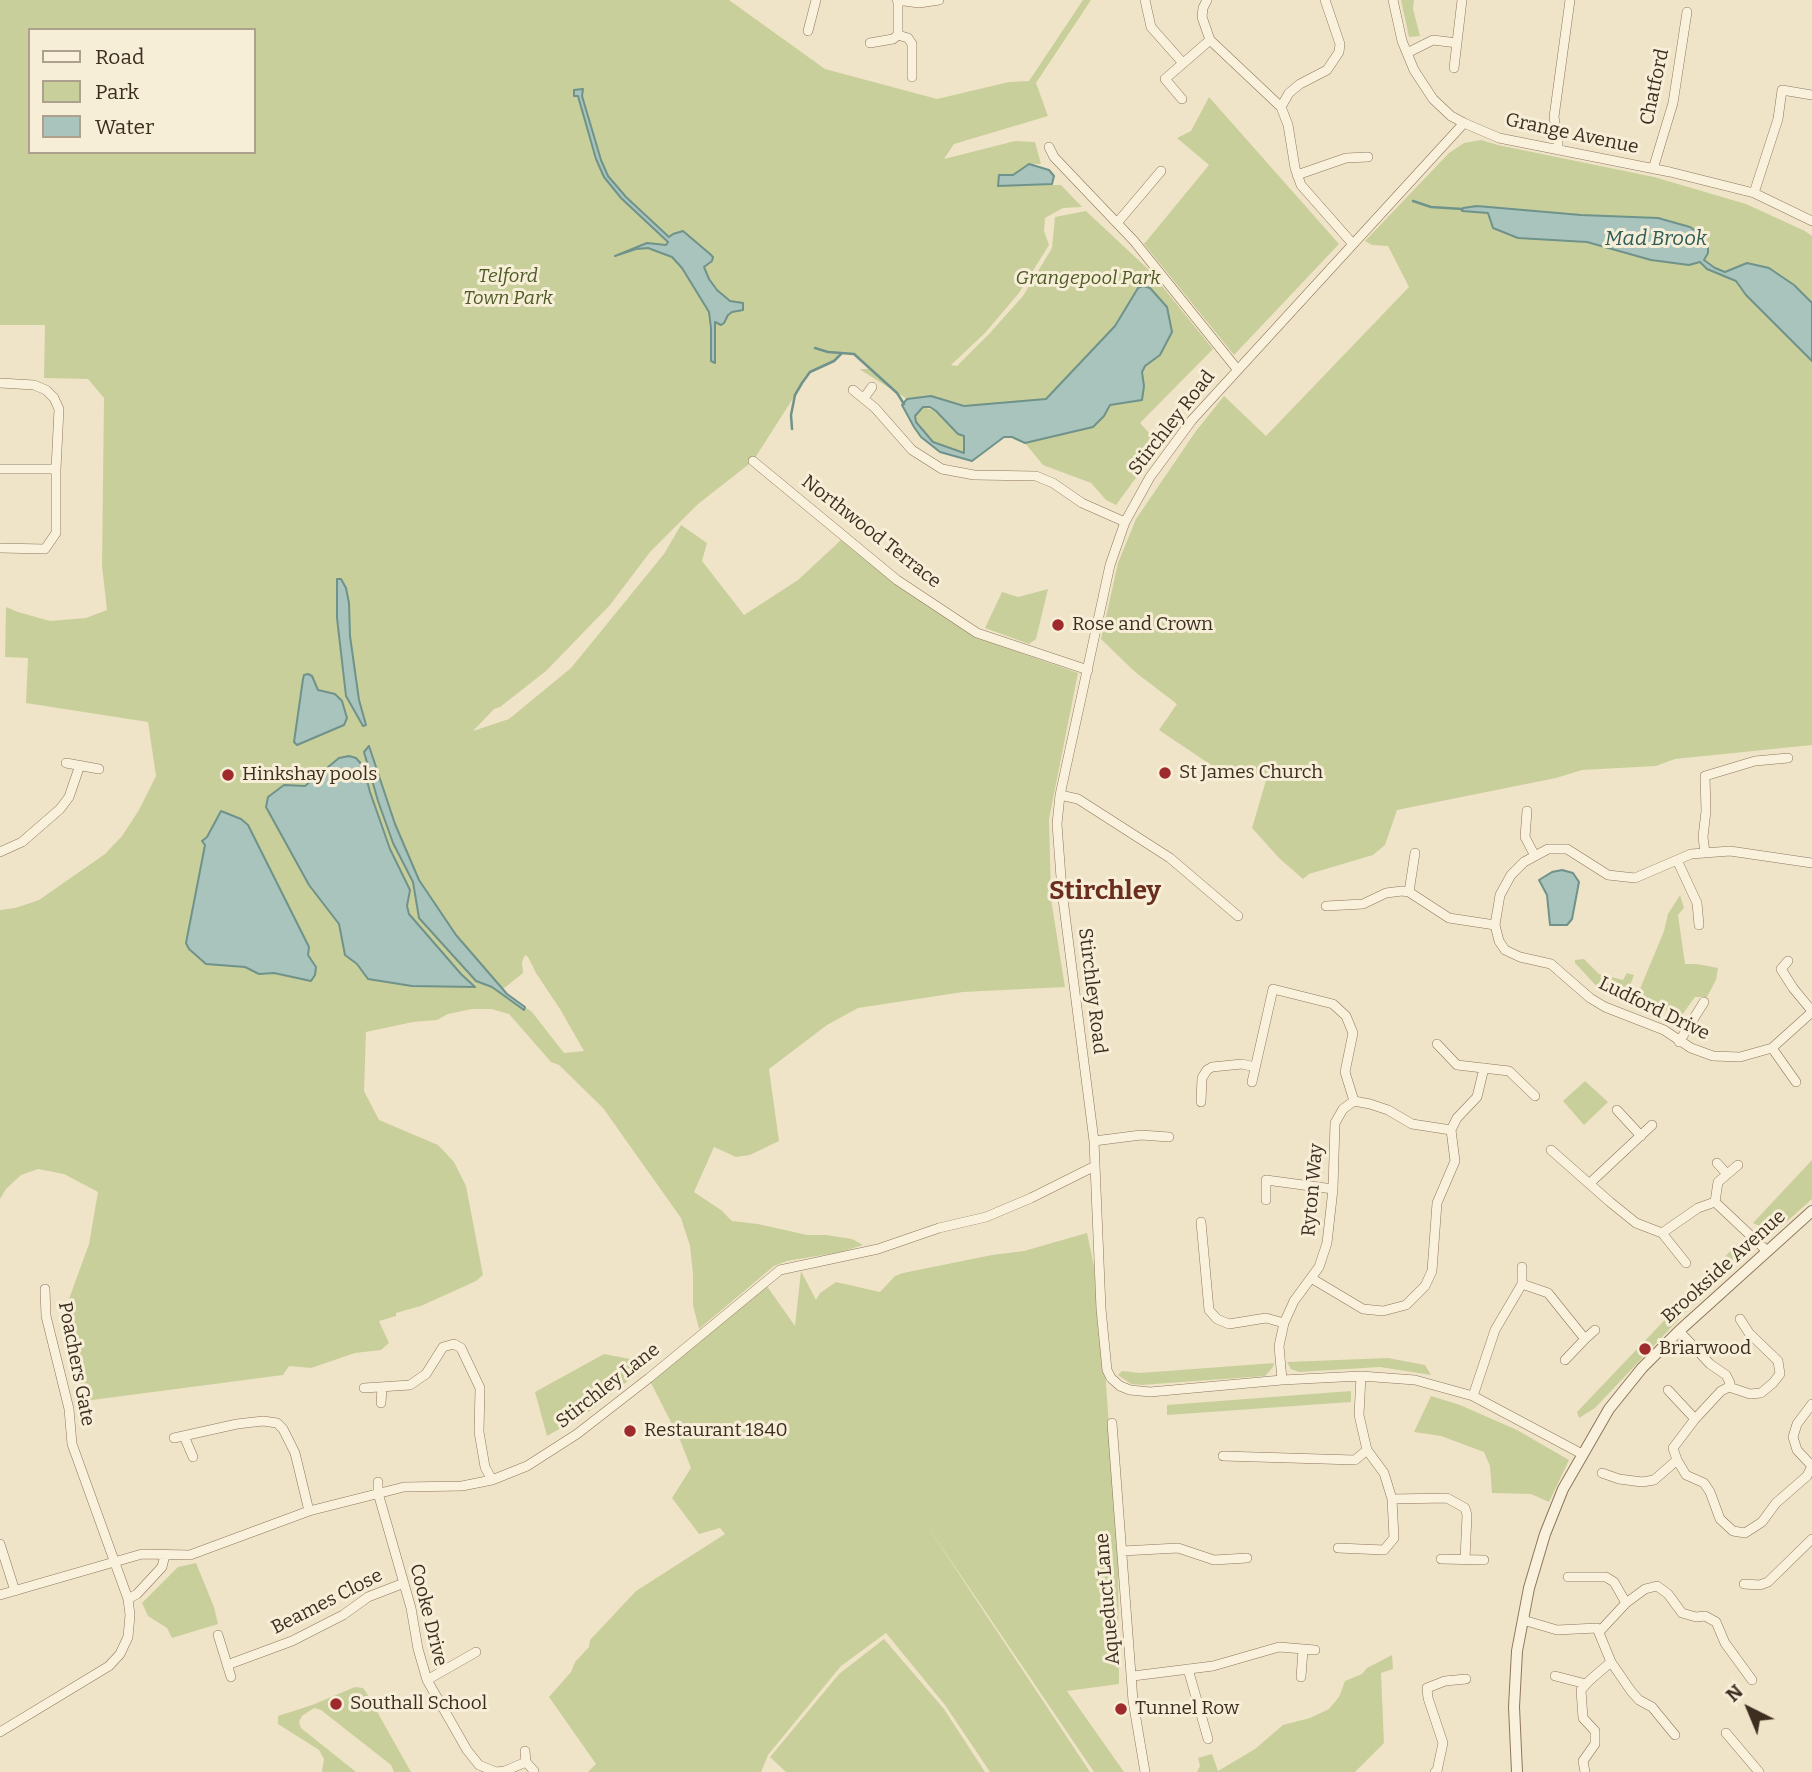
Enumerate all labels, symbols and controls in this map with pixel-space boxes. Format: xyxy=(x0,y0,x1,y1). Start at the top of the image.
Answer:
legend xyxy=(28,28,256,154)
text: Road xyxy=(95,44,144,70)
street label: Chatford xyxy=(1636,47,1674,127)
text: Park xyxy=(95,79,139,105)
street label: Grange Avenue xyxy=(1503,109,1641,159)
text: Water xyxy=(95,114,154,140)
water label: Mad Brook xyxy=(1605,226,1707,252)
park label: Telford Town Park xyxy=(463,266,553,310)
park label: Grangepool Park xyxy=(1015,268,1161,290)
street label: Stirchley Road xyxy=(1124,366,1220,480)
street label: Northwood Terrace xyxy=(797,471,945,593)
place label: Rose and Crown xyxy=(1072,614,1213,636)
marker: Rose and Crown xyxy=(1050,617,1066,633)
place label: St James Church xyxy=(1179,762,1323,784)
place label: Hinkshay pools xyxy=(242,764,377,786)
marker: St James Church xyxy=(1157,765,1173,781)
marker: Hinkshay pools xyxy=(220,767,236,783)
district label: Stirchley xyxy=(1049,876,1161,908)
street label: Stirchley Road xyxy=(1073,927,1111,1055)
street label: Ludford Drive xyxy=(1595,972,1713,1046)
street label: Ryton Way xyxy=(1298,1142,1328,1238)
street label: Brookside Avenue xyxy=(1657,1205,1791,1329)
street label: Poachers Gate xyxy=(53,1300,99,1428)
street label: Stirchley Lane xyxy=(552,1338,664,1434)
place label: Briarwood xyxy=(1659,1338,1751,1360)
marker: Briarwood xyxy=(1637,1341,1653,1357)
place label: Restaurant 1840 xyxy=(644,1420,788,1442)
marker: Restaurant 1840 xyxy=(622,1423,638,1439)
street label: Aqueduct Lane xyxy=(1091,1532,1125,1666)
street label: Cooke Drive xyxy=(404,1561,452,1669)
street label: Beames Close xyxy=(268,1564,386,1640)
north arrow xyxy=(1714,1674,1784,1744)
text: N xyxy=(1721,1680,1748,1707)
place label: Southall School xyxy=(350,1693,487,1715)
marker: Southall School xyxy=(328,1696,344,1712)
place label: Tunnel Row xyxy=(1135,1698,1239,1720)
marker: Tunnel Row xyxy=(1113,1701,1129,1717)

